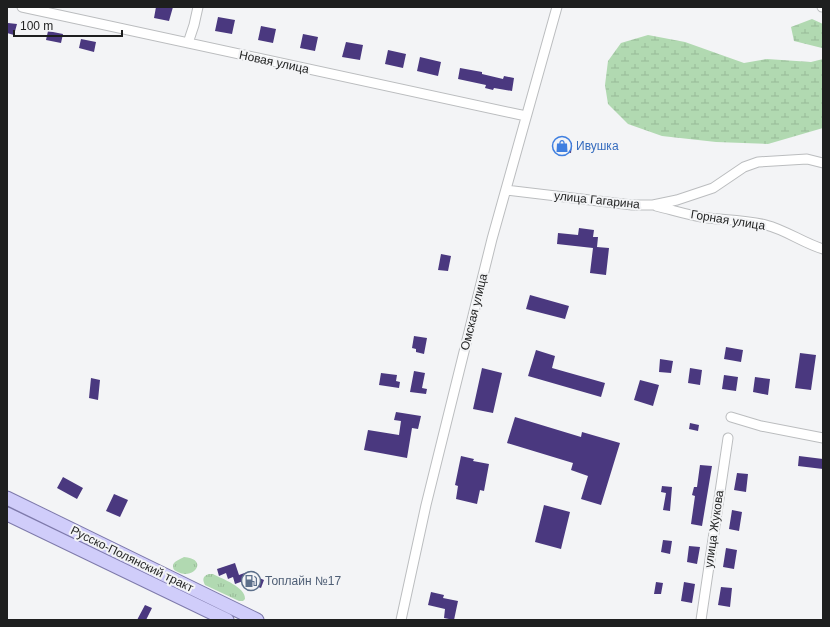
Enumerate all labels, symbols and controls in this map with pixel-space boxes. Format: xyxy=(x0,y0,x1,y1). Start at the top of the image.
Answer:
scale bar xyxy=(14,12,122,38)
text: 100 m xyxy=(20,19,53,33)
street label: Новая улица xyxy=(238,48,311,76)
shop icon: Ивушка xyxy=(551,135,573,157)
place label: Ивушка xyxy=(576,139,619,153)
street label: улица Гагарина xyxy=(553,189,641,212)
street label: Горная улица xyxy=(690,207,767,233)
street label: Омская улица xyxy=(458,272,490,352)
street label: улица Жукова xyxy=(702,489,726,569)
street label: Русско-Полянский тракт xyxy=(68,523,196,595)
fuel station icon: Топлайн №17 xyxy=(240,570,262,592)
place label: Топлайн №17 xyxy=(265,574,341,588)

